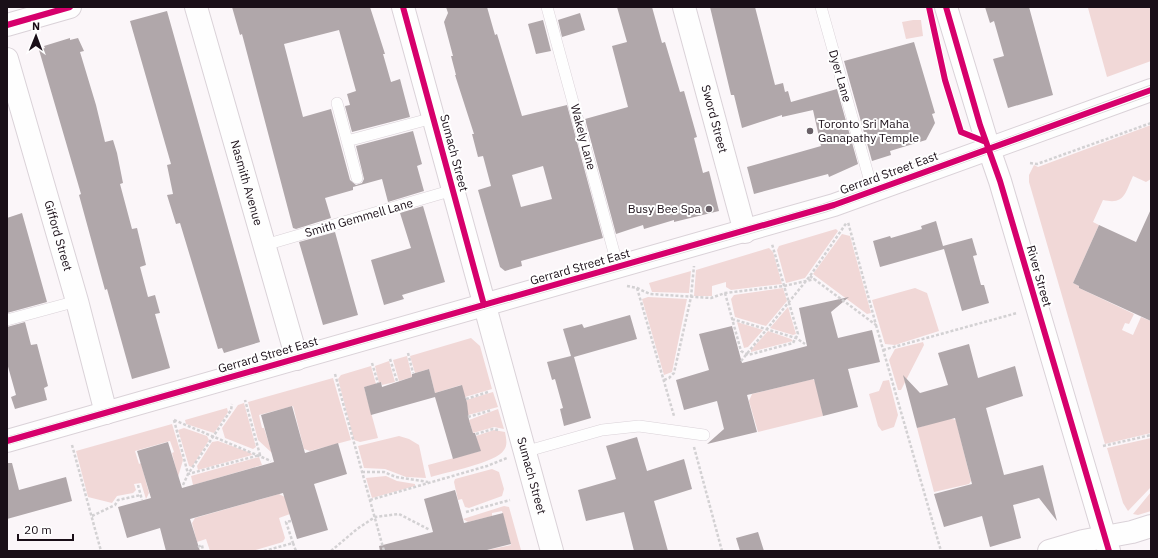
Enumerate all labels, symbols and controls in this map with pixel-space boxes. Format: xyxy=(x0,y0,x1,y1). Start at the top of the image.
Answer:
north arrow xyxy=(16,16,56,56)
text: N xyxy=(32,19,40,33)
street label: Dyer Lane xyxy=(826,48,855,104)
street label: Sword Street xyxy=(698,83,731,155)
street label: Wakely Lane xyxy=(568,102,600,172)
street label: Sumach Street xyxy=(437,113,472,193)
place label: Toronto Sri Maha Ganapathy Temple xyxy=(818,116,919,145)
marker: Toronto Sri Maha Ganapathy Temple xyxy=(805,126,815,136)
street label: Nasmith Avenue xyxy=(228,138,266,228)
street label: Gerrard Street East xyxy=(838,148,940,197)
street label: Smith Gemmell Lane xyxy=(303,195,415,240)
street label: Gifford Street xyxy=(41,198,76,273)
place label: Busy Bee Spa xyxy=(628,201,702,216)
marker: Busy Bee Spa xyxy=(704,204,714,214)
street label: River Street xyxy=(1024,243,1055,308)
street label: Gerrard Street East xyxy=(528,245,632,288)
street label: Gerrard Street East xyxy=(216,333,320,376)
street label: Sumach Street xyxy=(514,435,550,516)
scale bar xyxy=(18,516,73,542)
text: 20 m xyxy=(24,522,52,537)

